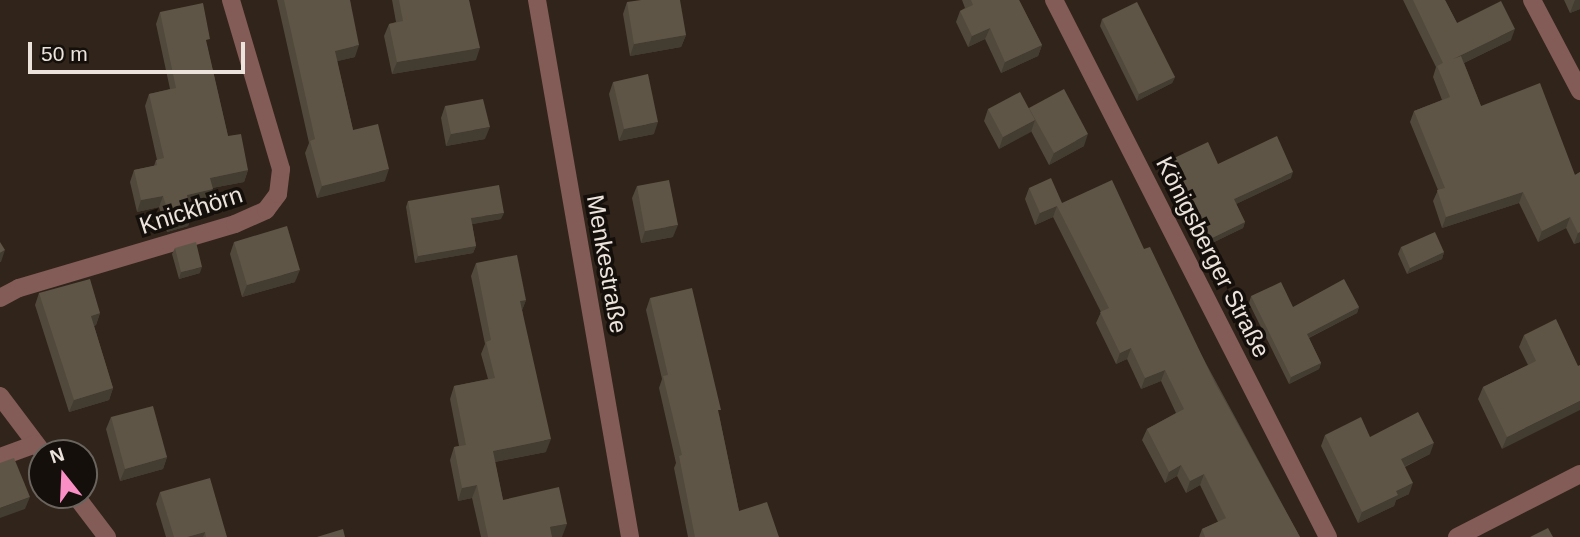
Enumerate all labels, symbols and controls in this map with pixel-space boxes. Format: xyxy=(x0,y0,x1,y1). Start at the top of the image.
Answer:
scale bar xyxy=(32,28,248,72)
text: 50 m xyxy=(41,42,88,65)
street label: Königsberger Straße xyxy=(1150,152,1276,362)
street label: Knickhörn xyxy=(136,180,246,240)
street label: Menkestraße xyxy=(581,193,633,335)
north arrow xyxy=(28,439,98,509)
text: N xyxy=(47,443,67,468)

